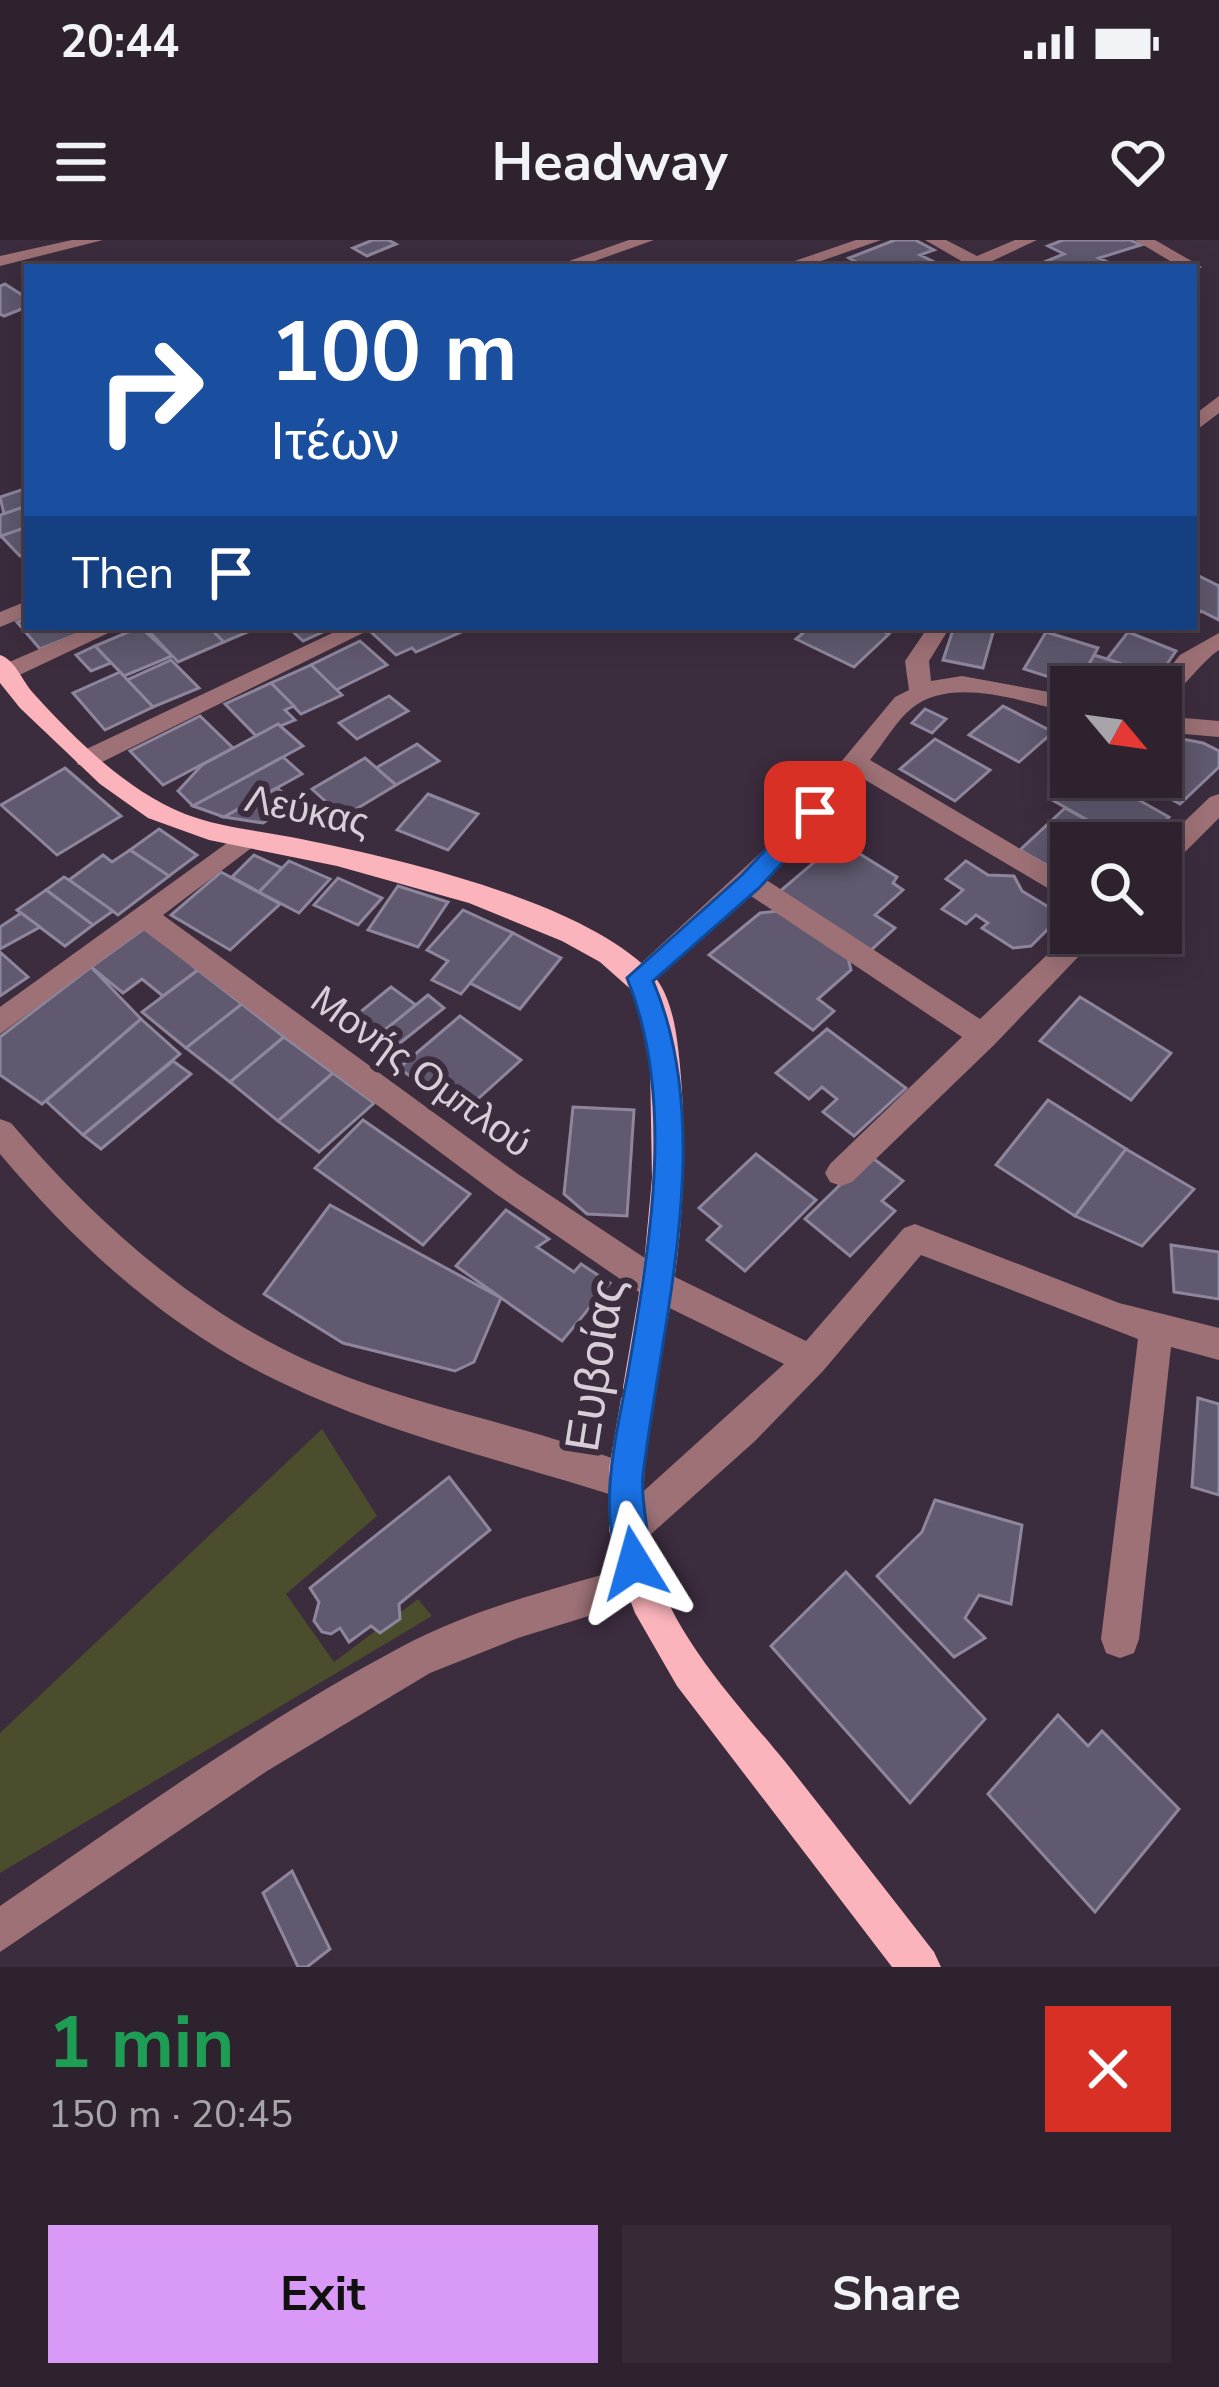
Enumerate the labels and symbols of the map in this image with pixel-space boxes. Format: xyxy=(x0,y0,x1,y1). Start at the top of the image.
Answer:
north arrow xyxy=(1050,666,1182,798)
pin xyxy=(764,761,866,863)
street label: Λεύκας xyxy=(240,772,374,850)
street label: Μονής Ομπλού xyxy=(300,974,542,1170)
street label: Ευβοίας xyxy=(549,1274,641,1456)
position arrow xyxy=(571,1500,697,1626)

